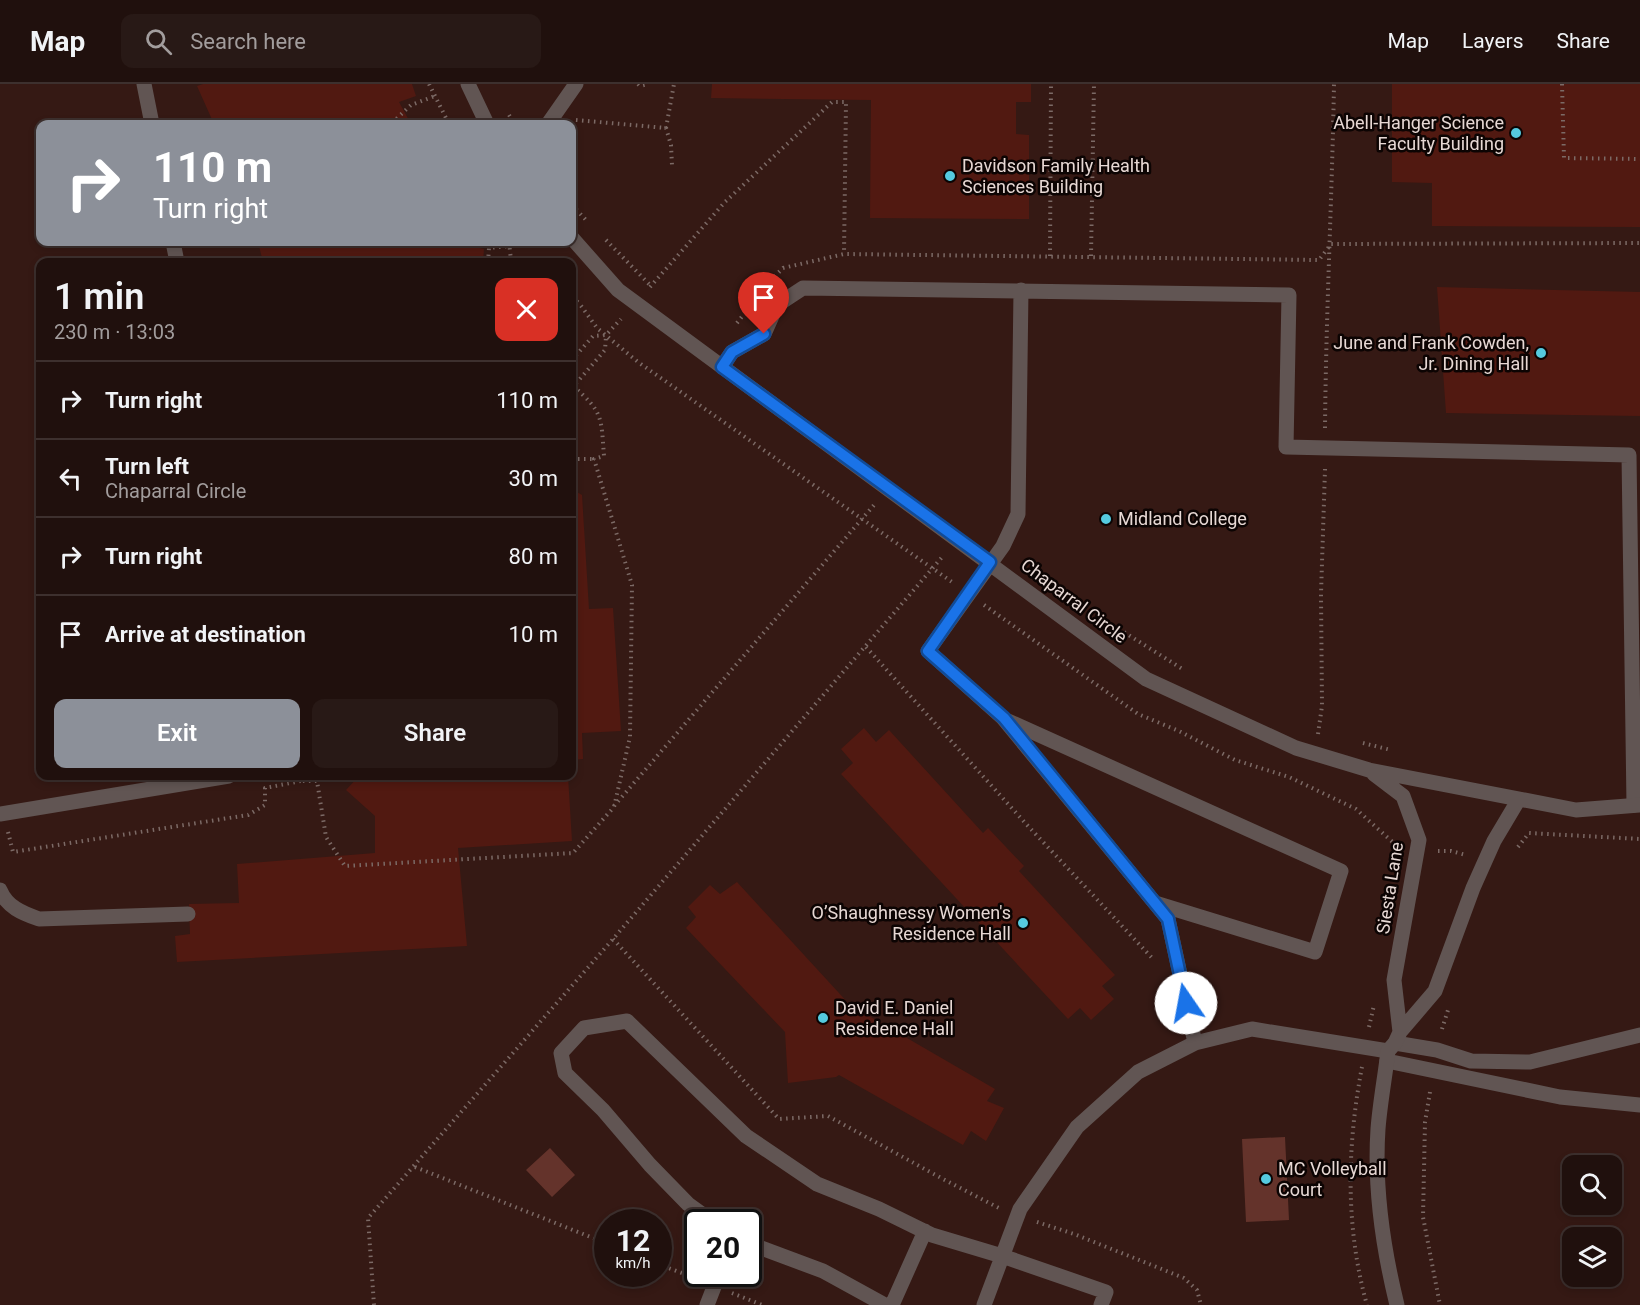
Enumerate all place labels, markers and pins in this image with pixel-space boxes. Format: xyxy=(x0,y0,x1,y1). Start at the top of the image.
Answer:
place label: Abell-Hanger Science Faculty Building xyxy=(1333,112,1504,154)
marker: Abell-Hanger Science Faculty Building xyxy=(1509,126,1523,140)
place label: Davidson Family Health Sciences Building xyxy=(962,155,1150,197)
marker: Davidson Family Health Sciences Building xyxy=(943,169,957,183)
pin xyxy=(738,272,789,334)
place label: June and Frank Cowden, Jr. Dining Hall xyxy=(1333,332,1529,374)
marker: June and Frank Cowden, Jr. Dining Hall xyxy=(1534,346,1548,360)
place label: Midland College xyxy=(1118,508,1247,529)
marker: Midland College xyxy=(1099,512,1113,526)
place label: O’Shaughnessy Women's Residence Hall xyxy=(812,902,1011,944)
marker: O’Shaughnessy Women's Residence Hall xyxy=(1016,916,1030,930)
place label: David E. Daniel Residence Hall xyxy=(835,997,954,1039)
marker: David E. Daniel Residence Hall xyxy=(816,1011,830,1025)
place label: MC Volleyball Court xyxy=(1278,1158,1387,1200)
marker: MC Volleyball Court xyxy=(1259,1172,1273,1186)

